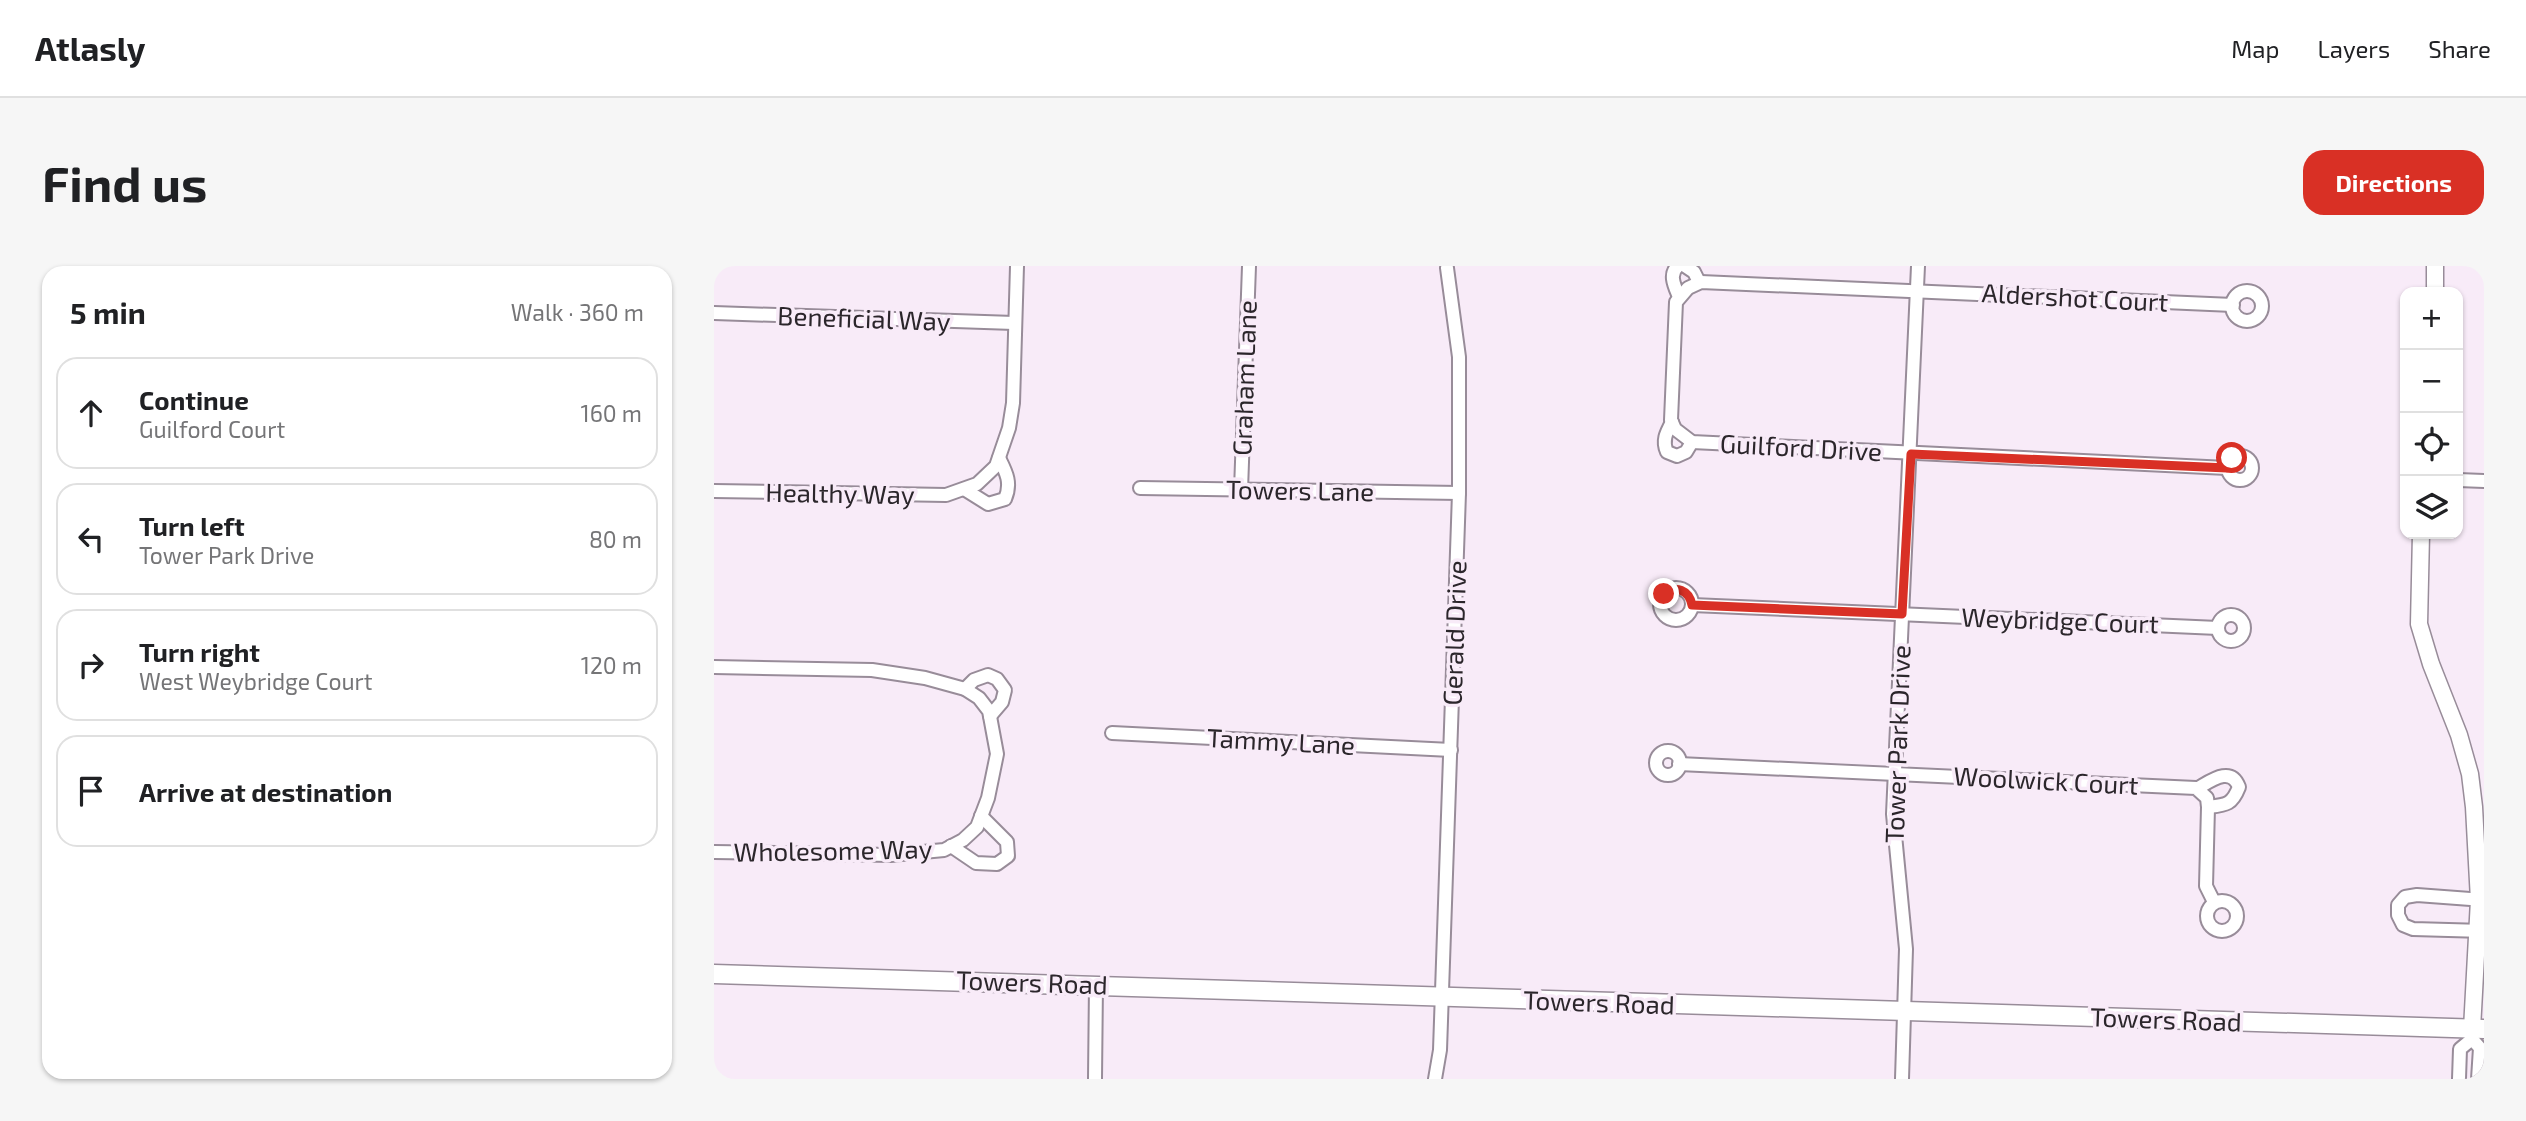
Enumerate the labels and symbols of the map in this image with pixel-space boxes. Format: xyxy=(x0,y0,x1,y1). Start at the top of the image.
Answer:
street label: Aldershot Court xyxy=(1981,276,2169,317)
street label: Beneficial Way xyxy=(777,299,951,336)
street label: Graham Lane xyxy=(1225,300,1262,456)
street label: Guilford Drive xyxy=(1719,427,1883,466)
route start xyxy=(2216,442,2247,473)
street label: Towers Lane xyxy=(1226,473,1374,506)
street label: Healthy Way xyxy=(765,476,915,509)
street label: Gerald Drive xyxy=(1435,560,1472,706)
route end xyxy=(1648,578,1679,609)
street label: Weybridge Court xyxy=(1961,601,2159,638)
street label: Tower Park Drive xyxy=(1878,644,1915,844)
street label: Tammy Lane xyxy=(1206,721,1356,760)
street label: Woolwick Court xyxy=(1953,759,2139,800)
street label: Wholesome Way xyxy=(733,832,933,867)
street label: Towers Road xyxy=(956,963,1108,1000)
street label: Towers Road xyxy=(1523,983,1675,1020)
street label: Towers Road xyxy=(2090,1000,2242,1037)

